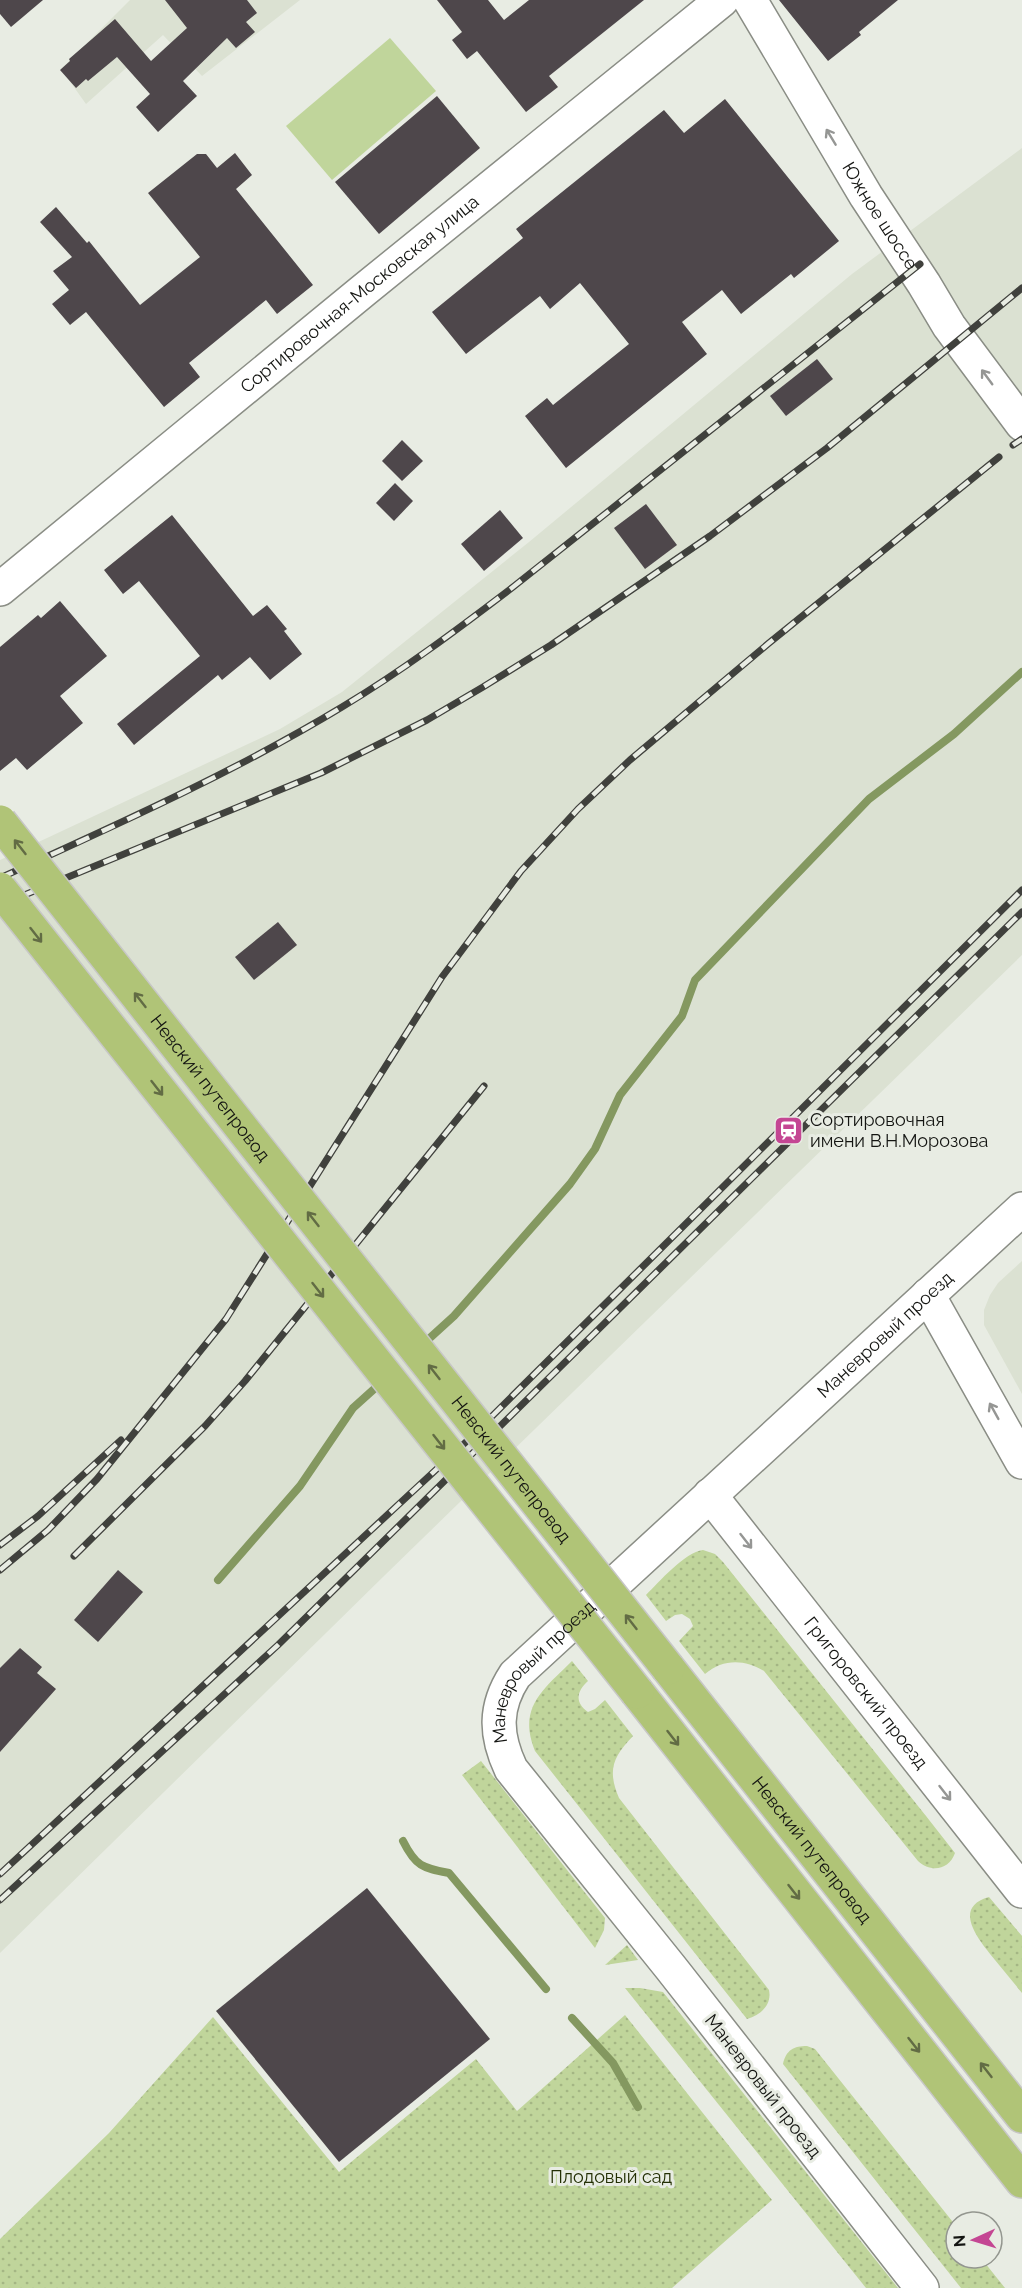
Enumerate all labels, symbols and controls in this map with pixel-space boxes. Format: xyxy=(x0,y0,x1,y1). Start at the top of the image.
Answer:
one-way arrow xyxy=(824,128,836,145)
street label: Южное шоссе xyxy=(838,158,923,274)
street label: Сортировочная-Московская улица xyxy=(236,190,483,397)
one-way arrow xyxy=(981,370,993,386)
one-way arrow xyxy=(13,839,26,855)
one-way arrow xyxy=(30,926,43,942)
one-way arrow xyxy=(134,992,147,1008)
street label: Невский путепровод xyxy=(146,1010,275,1165)
one-way arrow xyxy=(151,1079,164,1095)
place label: Сортировочная имени В.Н.Морозова xyxy=(810,1109,988,1151)
station icon: Сортировочная имени В.Н.Морозова xyxy=(773,1114,805,1146)
one-way arrow xyxy=(307,1211,320,1227)
street label: Маневровый проезд xyxy=(813,1267,957,1402)
one-way arrow xyxy=(311,1281,324,1297)
one-way arrow xyxy=(427,1365,440,1381)
street label: Невский путепровод xyxy=(447,1392,576,1547)
one-way arrow xyxy=(987,1403,999,1420)
one-way arrow xyxy=(432,1434,445,1450)
one-way arrow xyxy=(739,1533,752,1549)
street label: Маневровый проезд xyxy=(488,1596,599,1745)
street label: Григоровский проезд xyxy=(800,1613,933,1773)
one-way arrow xyxy=(625,1614,638,1630)
one-way arrow xyxy=(666,1730,679,1746)
street label: Невский путепровод xyxy=(748,1772,876,1927)
one-way arrow xyxy=(938,1785,951,1801)
one-way arrow xyxy=(787,1883,800,1899)
street label: Маневровый проезд xyxy=(701,2010,826,2162)
one-way arrow xyxy=(908,2036,921,2052)
one-way arrow xyxy=(979,2062,992,2078)
park label: Плодовый сад xyxy=(550,2166,672,2187)
north arrow xyxy=(944,2210,1004,2270)
text: N xyxy=(950,2234,969,2248)

